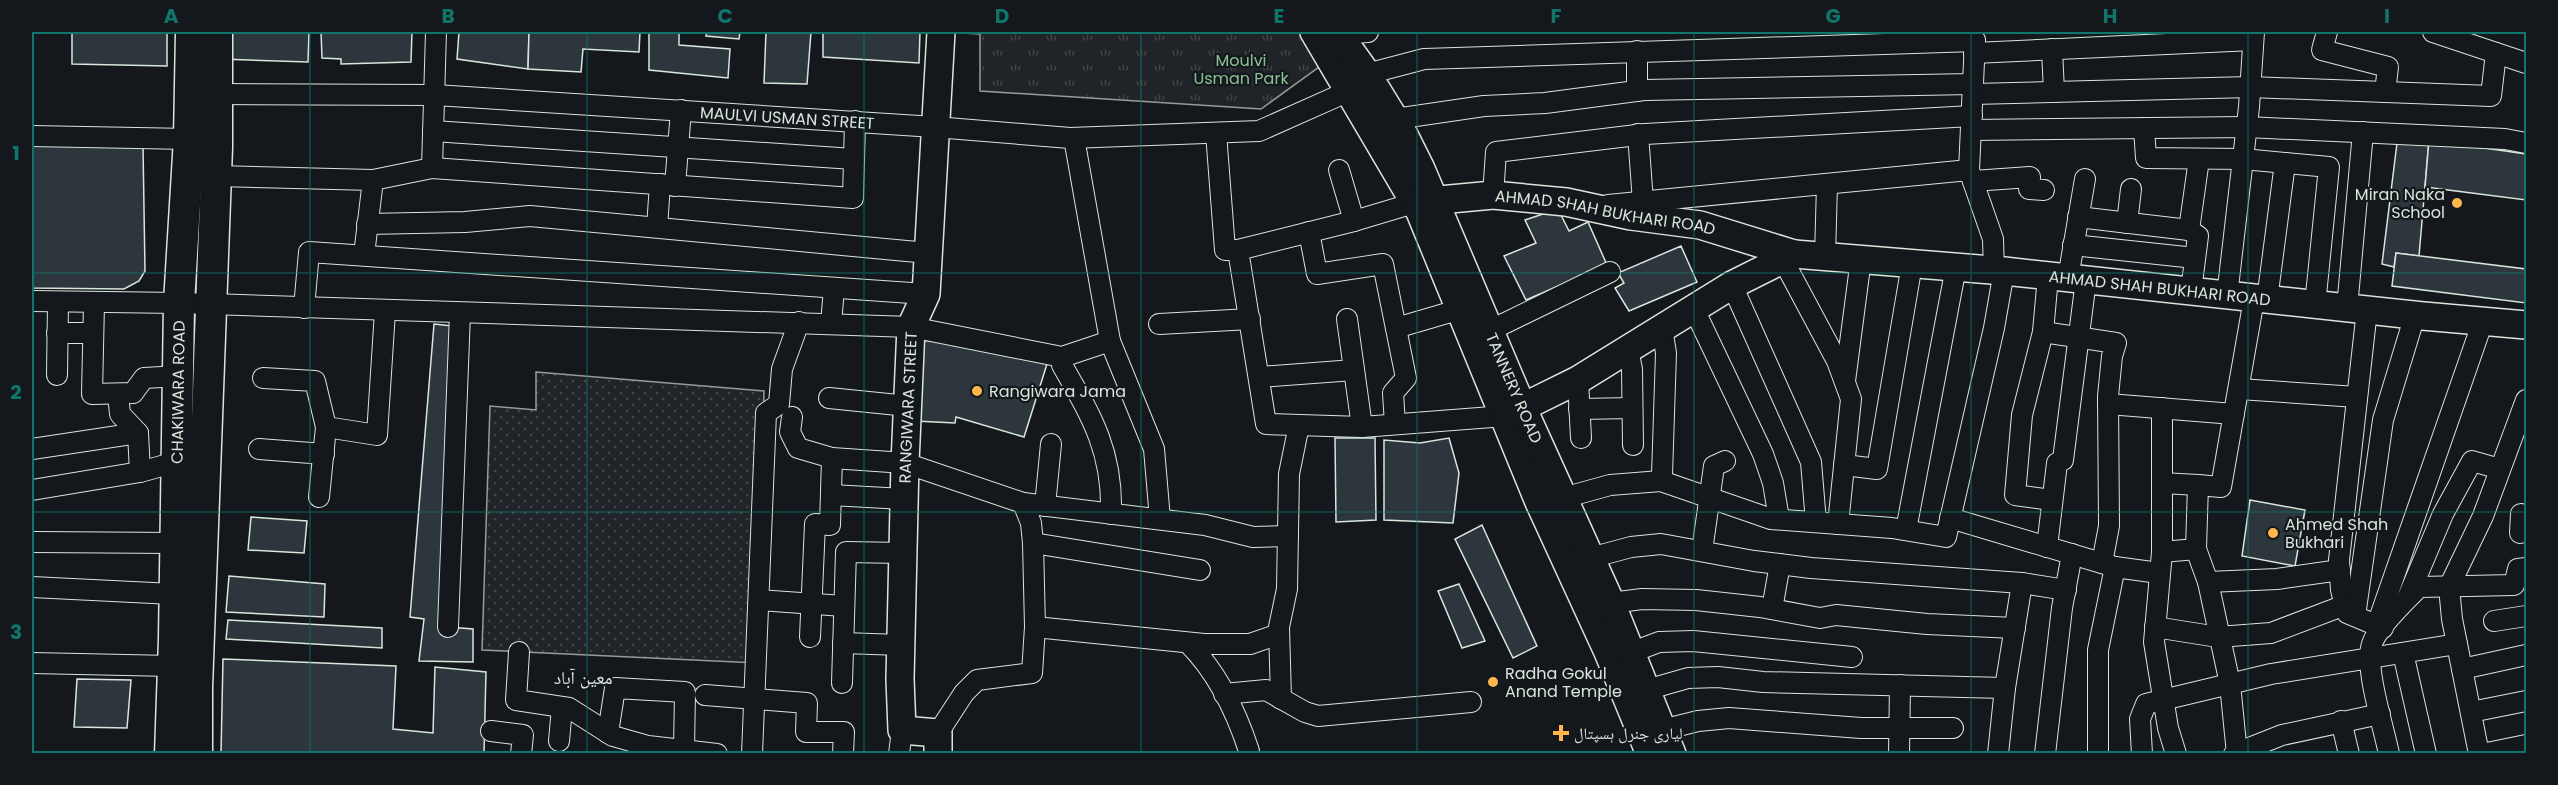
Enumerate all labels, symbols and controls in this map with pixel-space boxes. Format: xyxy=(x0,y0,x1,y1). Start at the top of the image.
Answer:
text: A xyxy=(164,2,179,30)
text: B xyxy=(441,2,455,30)
text: C xyxy=(717,2,733,30)
text: D xyxy=(995,2,1009,30)
text: E xyxy=(1274,2,1284,30)
text: F xyxy=(1551,2,1562,30)
text: G xyxy=(1825,2,1841,30)
text: H xyxy=(2103,2,2117,30)
text: I xyxy=(2384,2,2390,30)
park label: Moulvi Usman Park xyxy=(1193,49,1289,90)
street label: MAULVI USMAN STREET xyxy=(699,101,875,135)
text: 1 xyxy=(12,139,20,167)
place label: Miran Naka School xyxy=(2355,183,2445,224)
street label: AHMAD SHAH BUKHARI ROAD xyxy=(1494,184,1718,241)
marker: Miran Naka School xyxy=(2450,196,2464,210)
street label: AHMAD SHAH BUKHARI ROAD xyxy=(2048,265,2272,312)
street label: CHAKIWARA ROAD xyxy=(166,320,191,464)
street label: TANNERY ROAD xyxy=(1480,329,1548,447)
street label: RANGIWARA STREET xyxy=(894,330,923,484)
text: 2 xyxy=(10,378,22,406)
place label: Rangiwara Jama xyxy=(989,380,1126,403)
marker: Rangiwara Jama xyxy=(970,384,984,398)
place label: Ahmed Shah Bukhari xyxy=(2285,513,2388,554)
marker: Ahmed Shah Bukhari xyxy=(2266,526,2280,540)
text: 3 xyxy=(10,618,22,646)
place label: Radha Gokul Anand Temple xyxy=(1505,662,1622,703)
district label: معین آباد xyxy=(554,665,612,690)
marker: Radha Gokul Anand Temple xyxy=(1486,675,1500,689)
place label: لیاری جنرل ہسپتال xyxy=(1574,722,1683,745)
marker: لیاری جنرل ہسپتال xyxy=(1552,724,1570,742)

